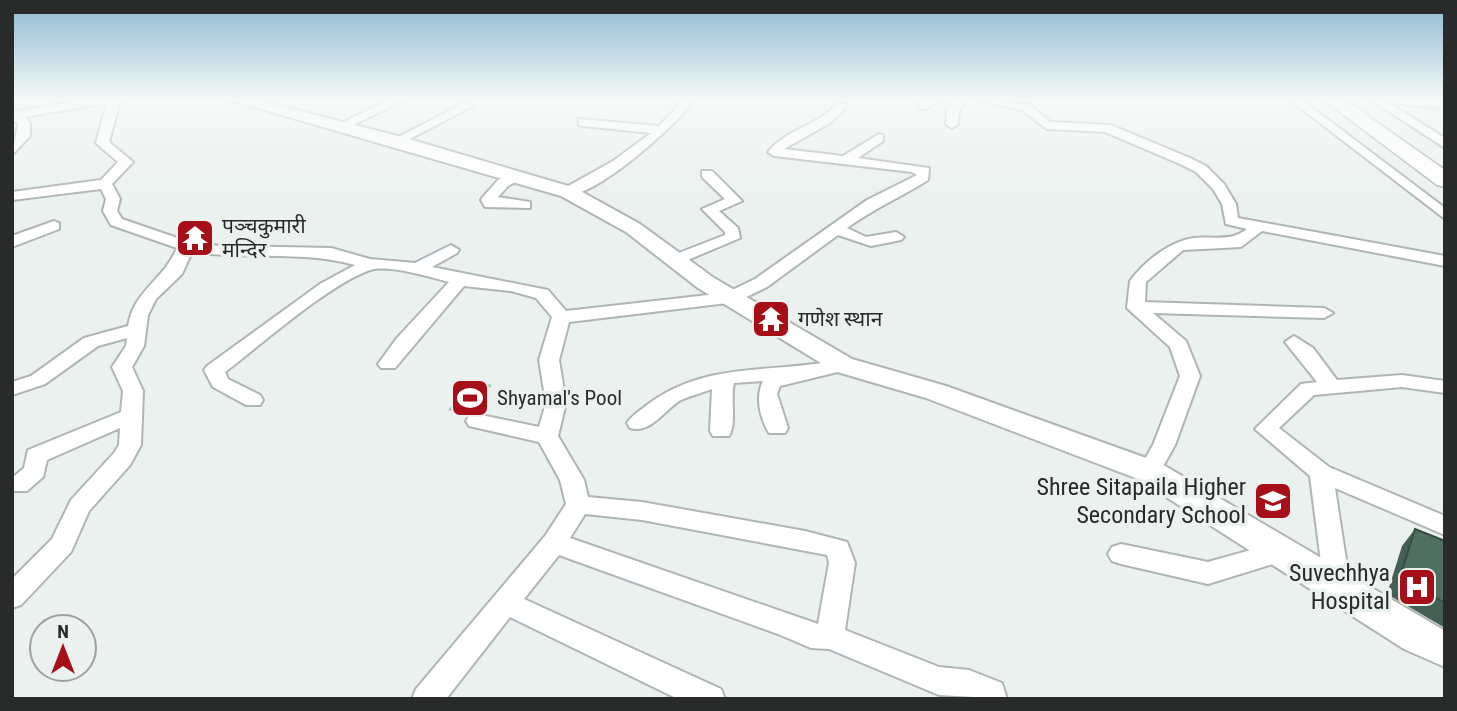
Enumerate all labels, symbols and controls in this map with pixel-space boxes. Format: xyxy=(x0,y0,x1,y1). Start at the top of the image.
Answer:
place label: पञ्चकुमारी मन्दिर xyxy=(222,214,306,262)
temple icon: पञ्चकुमारी मन्दिर xyxy=(174,217,216,259)
temple icon: गणेश स्थान xyxy=(750,298,792,340)
place label: गणेश स्थान xyxy=(798,307,883,331)
sports icon: Shyamal's Pool xyxy=(449,377,491,419)
place label: Shyamal's Pool xyxy=(497,386,622,410)
place label: Shree Sitapaila Higher Secondary School xyxy=(1037,473,1246,529)
school or university icon: Shree Sitapaila Higher Secondary School xyxy=(1252,480,1294,522)
place label: Suvechhya Hospital xyxy=(1289,559,1390,615)
hospital icon: Suvechhya Hospital xyxy=(1396,566,1438,608)
north arrow xyxy=(28,613,98,683)
text: N xyxy=(57,620,69,643)

